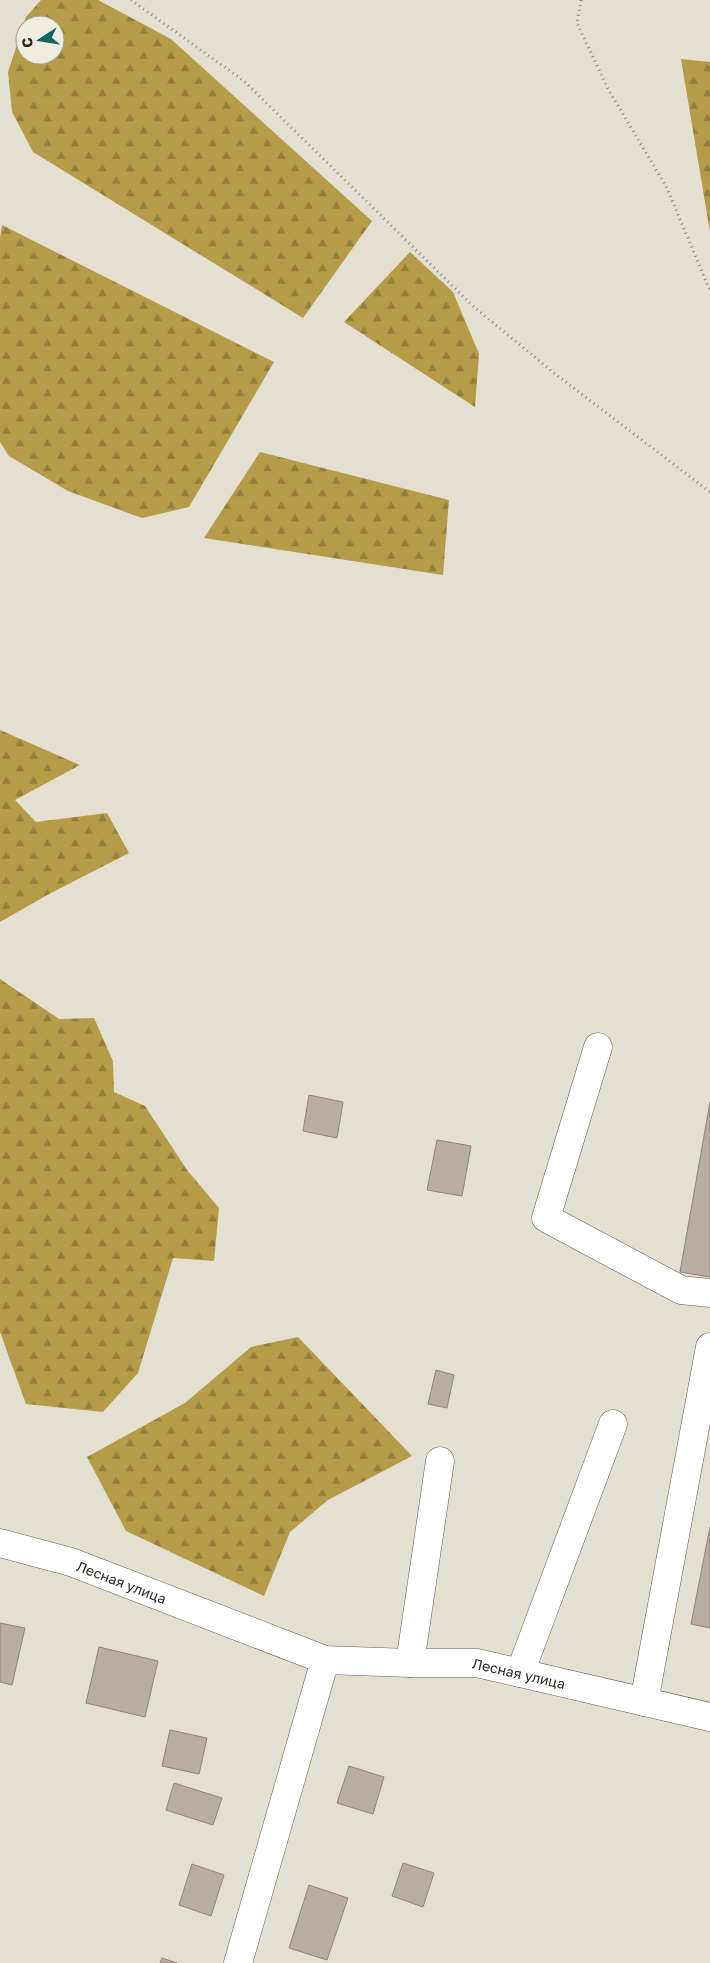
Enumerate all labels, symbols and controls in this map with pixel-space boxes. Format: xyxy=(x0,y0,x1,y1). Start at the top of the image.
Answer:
north arrow xyxy=(15,15,65,65)
text: С xyxy=(17,36,36,49)
street label: Лесная улица xyxy=(75,1557,169,1607)
street label: Лесная улица xyxy=(471,1654,567,1692)

